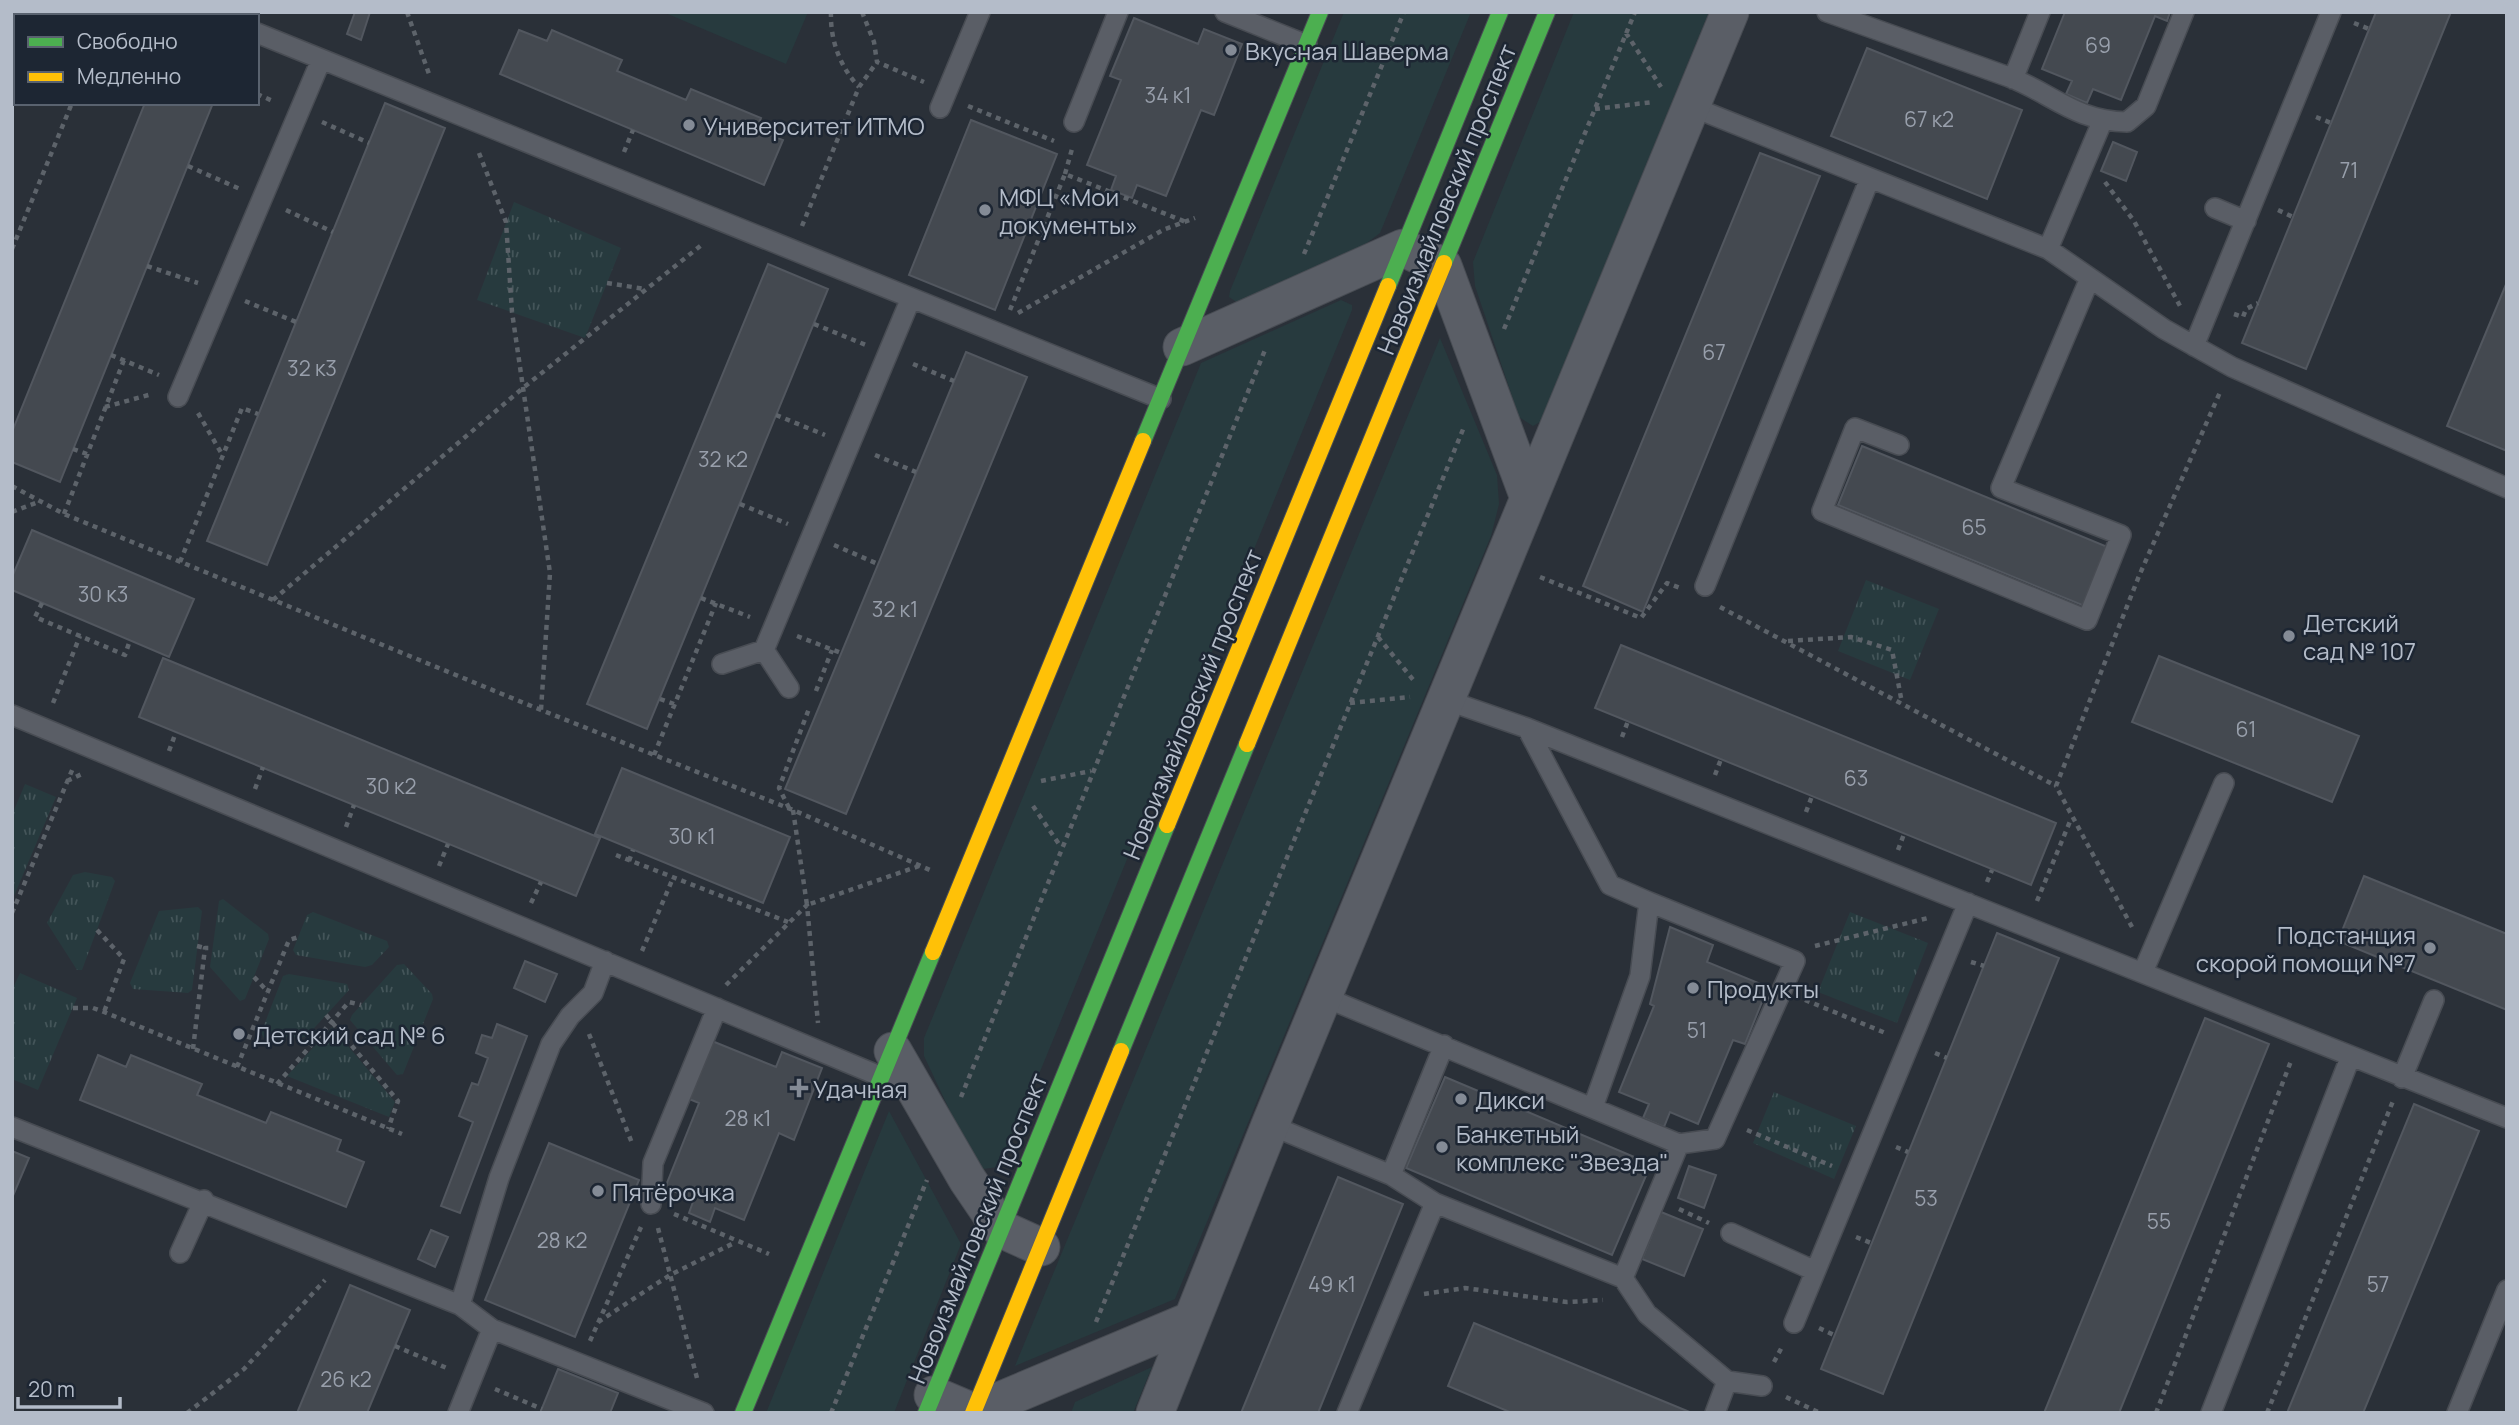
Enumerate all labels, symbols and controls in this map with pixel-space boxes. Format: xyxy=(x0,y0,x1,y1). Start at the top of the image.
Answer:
legend xyxy=(14,14,259,105)
text: Свободно xyxy=(77,27,178,55)
house number: 69 xyxy=(2085,31,2111,59)
place label: Вкусная Шаверма xyxy=(1245,34,1449,67)
street label: Новоизмайловский проспект xyxy=(1368,39,1524,359)
marker: Вкусная Шаверма xyxy=(1223,42,1239,58)
text: Медленно xyxy=(77,62,181,90)
house number: 34 к1 xyxy=(1145,81,1191,109)
house number: 67 к2 xyxy=(1904,105,1954,133)
place label: Университет ИТМО xyxy=(703,109,925,142)
marker: Университет ИТМО xyxy=(681,117,697,133)
house number: 71 xyxy=(2340,156,2358,184)
place label: МФЦ «Мои документы» xyxy=(999,180,1138,241)
marker: МФЦ «Мои документы» xyxy=(977,202,993,218)
house number: 67 xyxy=(1702,338,1726,366)
house number: 32 к3 xyxy=(287,354,337,382)
house number: 32 к2 xyxy=(698,445,748,473)
house number: 65 xyxy=(1961,513,1987,541)
street label: Новоизмайловский проспект xyxy=(1114,544,1270,864)
house number: 30 к3 xyxy=(78,580,128,608)
house number: 32 к1 xyxy=(872,595,918,623)
place label: Детский сад № 107 xyxy=(2303,606,2416,667)
marker: Детский сад № 107 xyxy=(2281,628,2297,644)
house number: 61 xyxy=(2236,715,2256,743)
house number: 63 xyxy=(1844,764,1868,792)
house number: 30 к2 xyxy=(365,772,417,800)
house number: 30 к1 xyxy=(668,822,716,850)
place label: Подстанция скорой помощи №7 xyxy=(2196,918,2416,979)
marker: Подстанция скорой помощи №7 xyxy=(2422,940,2438,956)
place label: Продукты xyxy=(1707,972,1819,1005)
marker: Продукты xyxy=(1685,980,1701,996)
house number: 51 xyxy=(1687,1016,1707,1044)
place label: Детский сад № 6 xyxy=(253,1018,446,1051)
marker: Детский сад № 6 xyxy=(231,1026,247,1042)
street label: Новоизмайловский проспект xyxy=(899,1068,1055,1388)
place label: Удачная xyxy=(813,1072,908,1105)
marker: Удачная xyxy=(791,1080,807,1096)
place label: Дикси xyxy=(1475,1083,1545,1116)
marker: Дикси xyxy=(1453,1091,1469,1107)
house number: 28 к1 xyxy=(725,1104,771,1132)
place label: Банкетный комплекс "Звезда" xyxy=(1456,1117,1669,1178)
marker: Банкетный комплекс "Звезда" xyxy=(1434,1139,1450,1155)
place label: Пятёрочка xyxy=(612,1175,735,1208)
marker: Пятёрочка xyxy=(590,1183,606,1199)
house number: 53 xyxy=(1914,1184,1938,1212)
house number: 55 xyxy=(2147,1207,2171,1235)
house number: 28 к2 xyxy=(537,1226,587,1254)
house number: 49 к1 xyxy=(1308,1270,1356,1298)
house number: 57 xyxy=(2367,1270,2389,1298)
house number: 26 к2 xyxy=(320,1365,372,1393)
scale bar xyxy=(18,1366,119,1410)
text: 20 m xyxy=(28,1375,75,1403)

